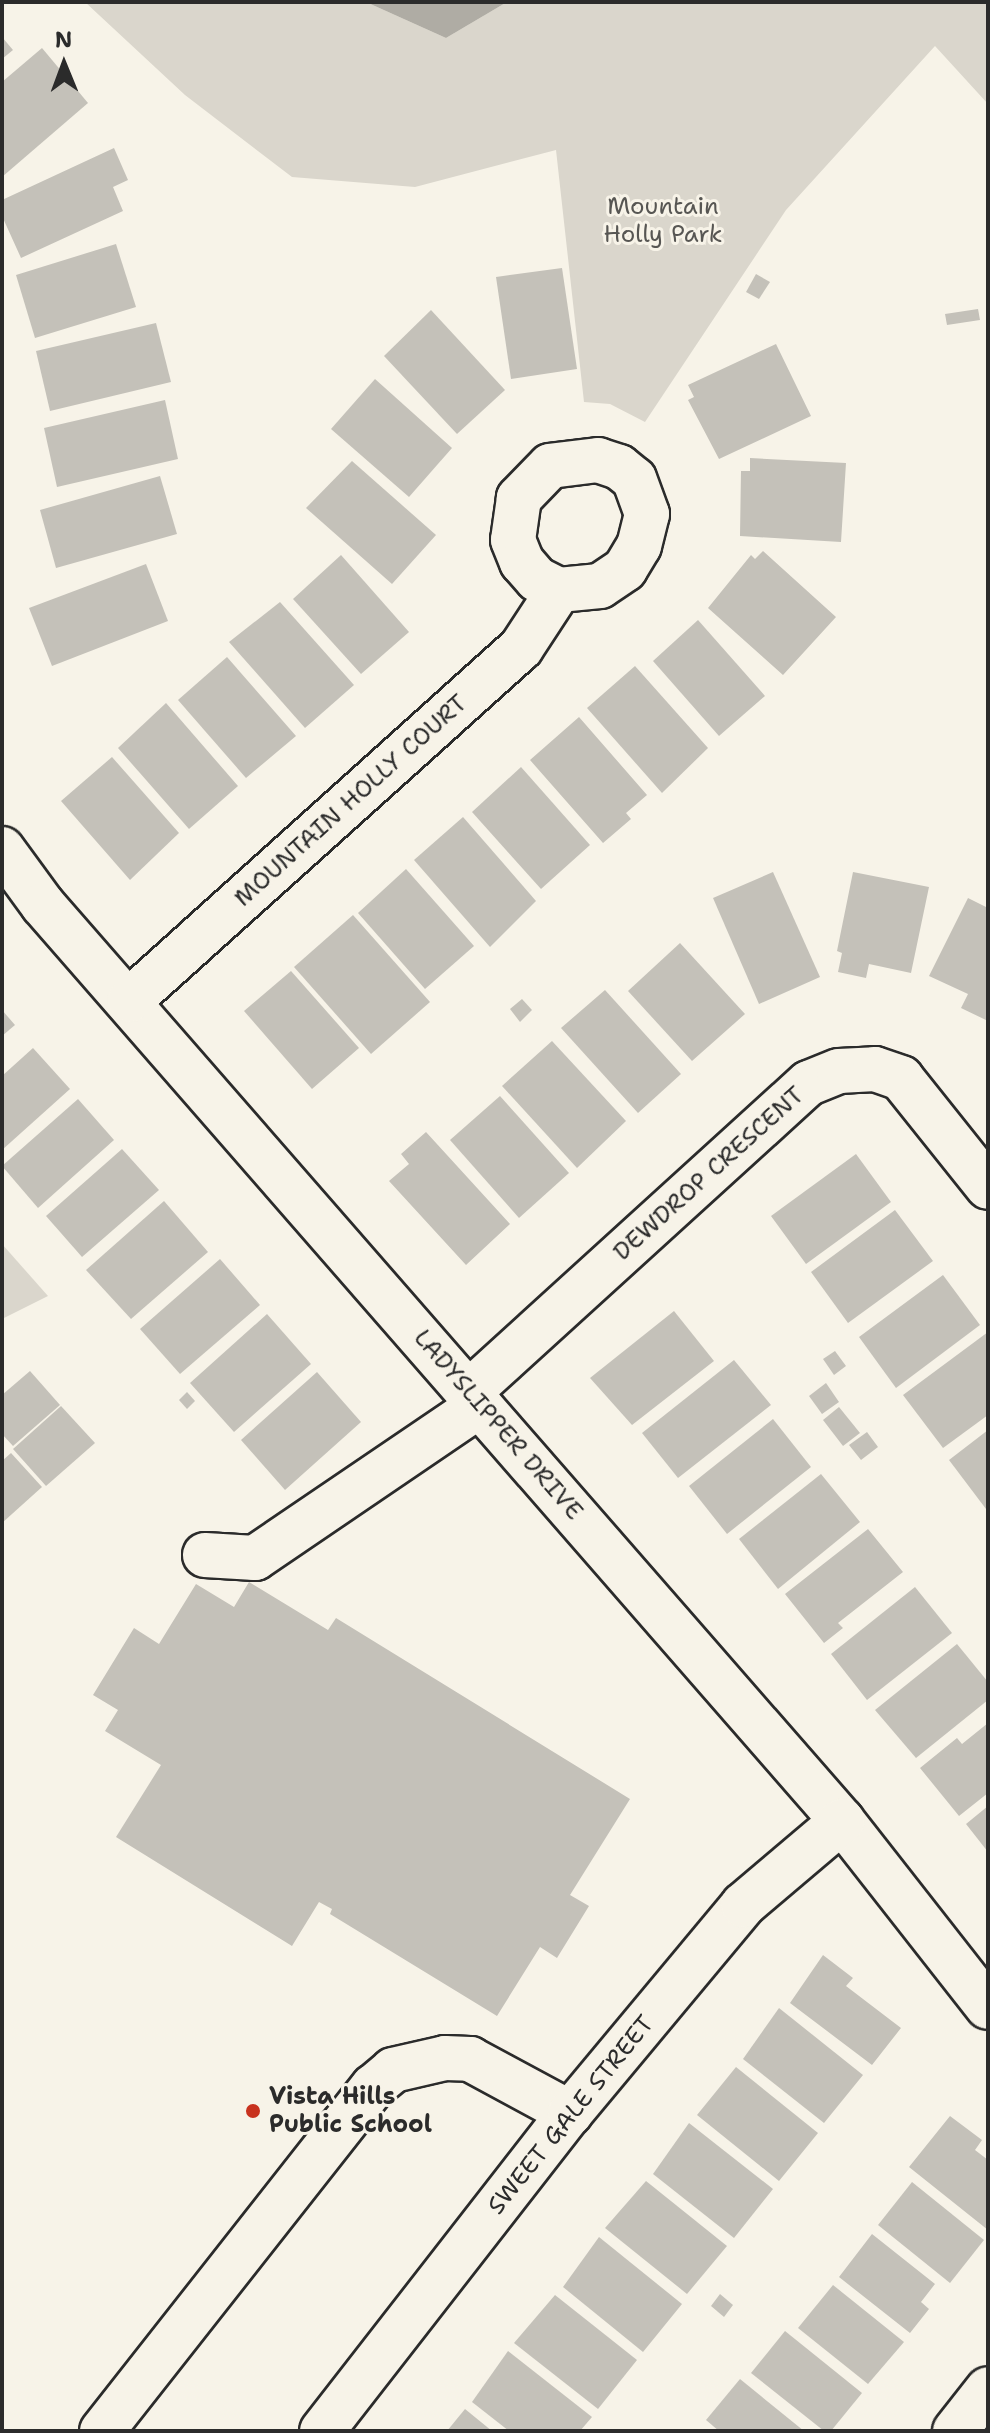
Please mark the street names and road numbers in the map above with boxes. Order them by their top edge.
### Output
street label: MOUNTAIN HOLLY COURT [229,689,473,913]
street label: DEWDROP CRESCENT [608,1081,810,1267]
street label: LADYSLIPPER DRIVE [407,1324,589,1526]
street label: SWEET GALE STREET [482,2010,660,2220]

